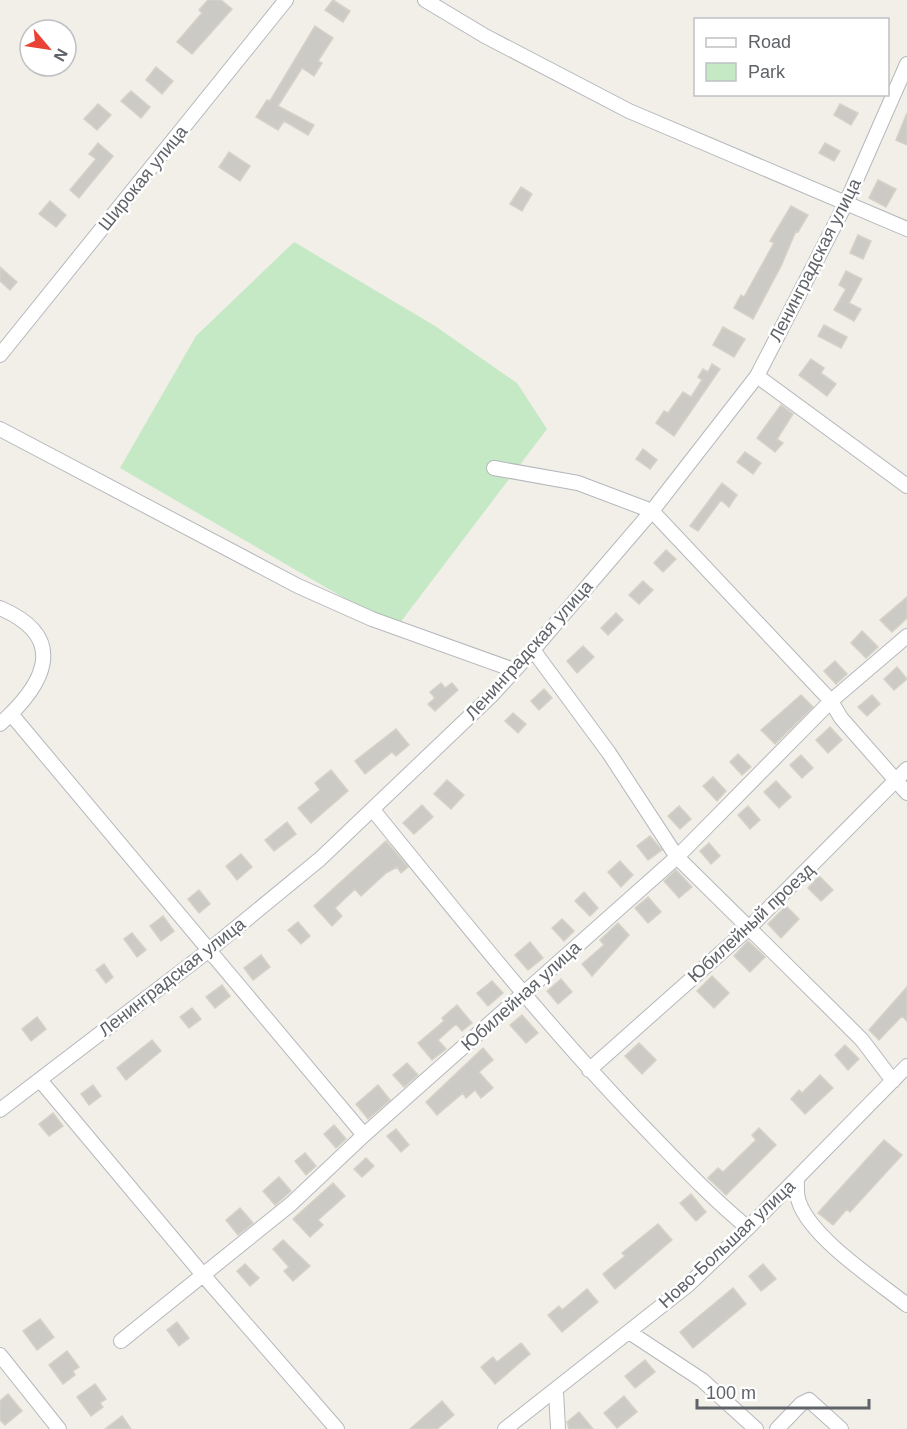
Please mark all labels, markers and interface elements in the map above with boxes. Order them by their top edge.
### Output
north arrow [18,18,78,78]
legend [694,18,889,96]
text: Road [748,32,791,52]
text: N [50,46,71,64]
text: Park [748,62,786,82]
street label: Широкая улица [95,121,192,234]
street label: Ленинградская улица [765,174,865,345]
street label: Ленинградская улица [461,576,597,724]
street label: Юбилейный проезд [684,859,818,987]
street label: Ленинградская улица [95,913,250,1040]
street label: Юбилейная улица [457,937,585,1055]
street label: Ново-Большая улица [655,1175,800,1312]
scale bar [697,1372,870,1410]
text: 100 m [706,1383,756,1403]

